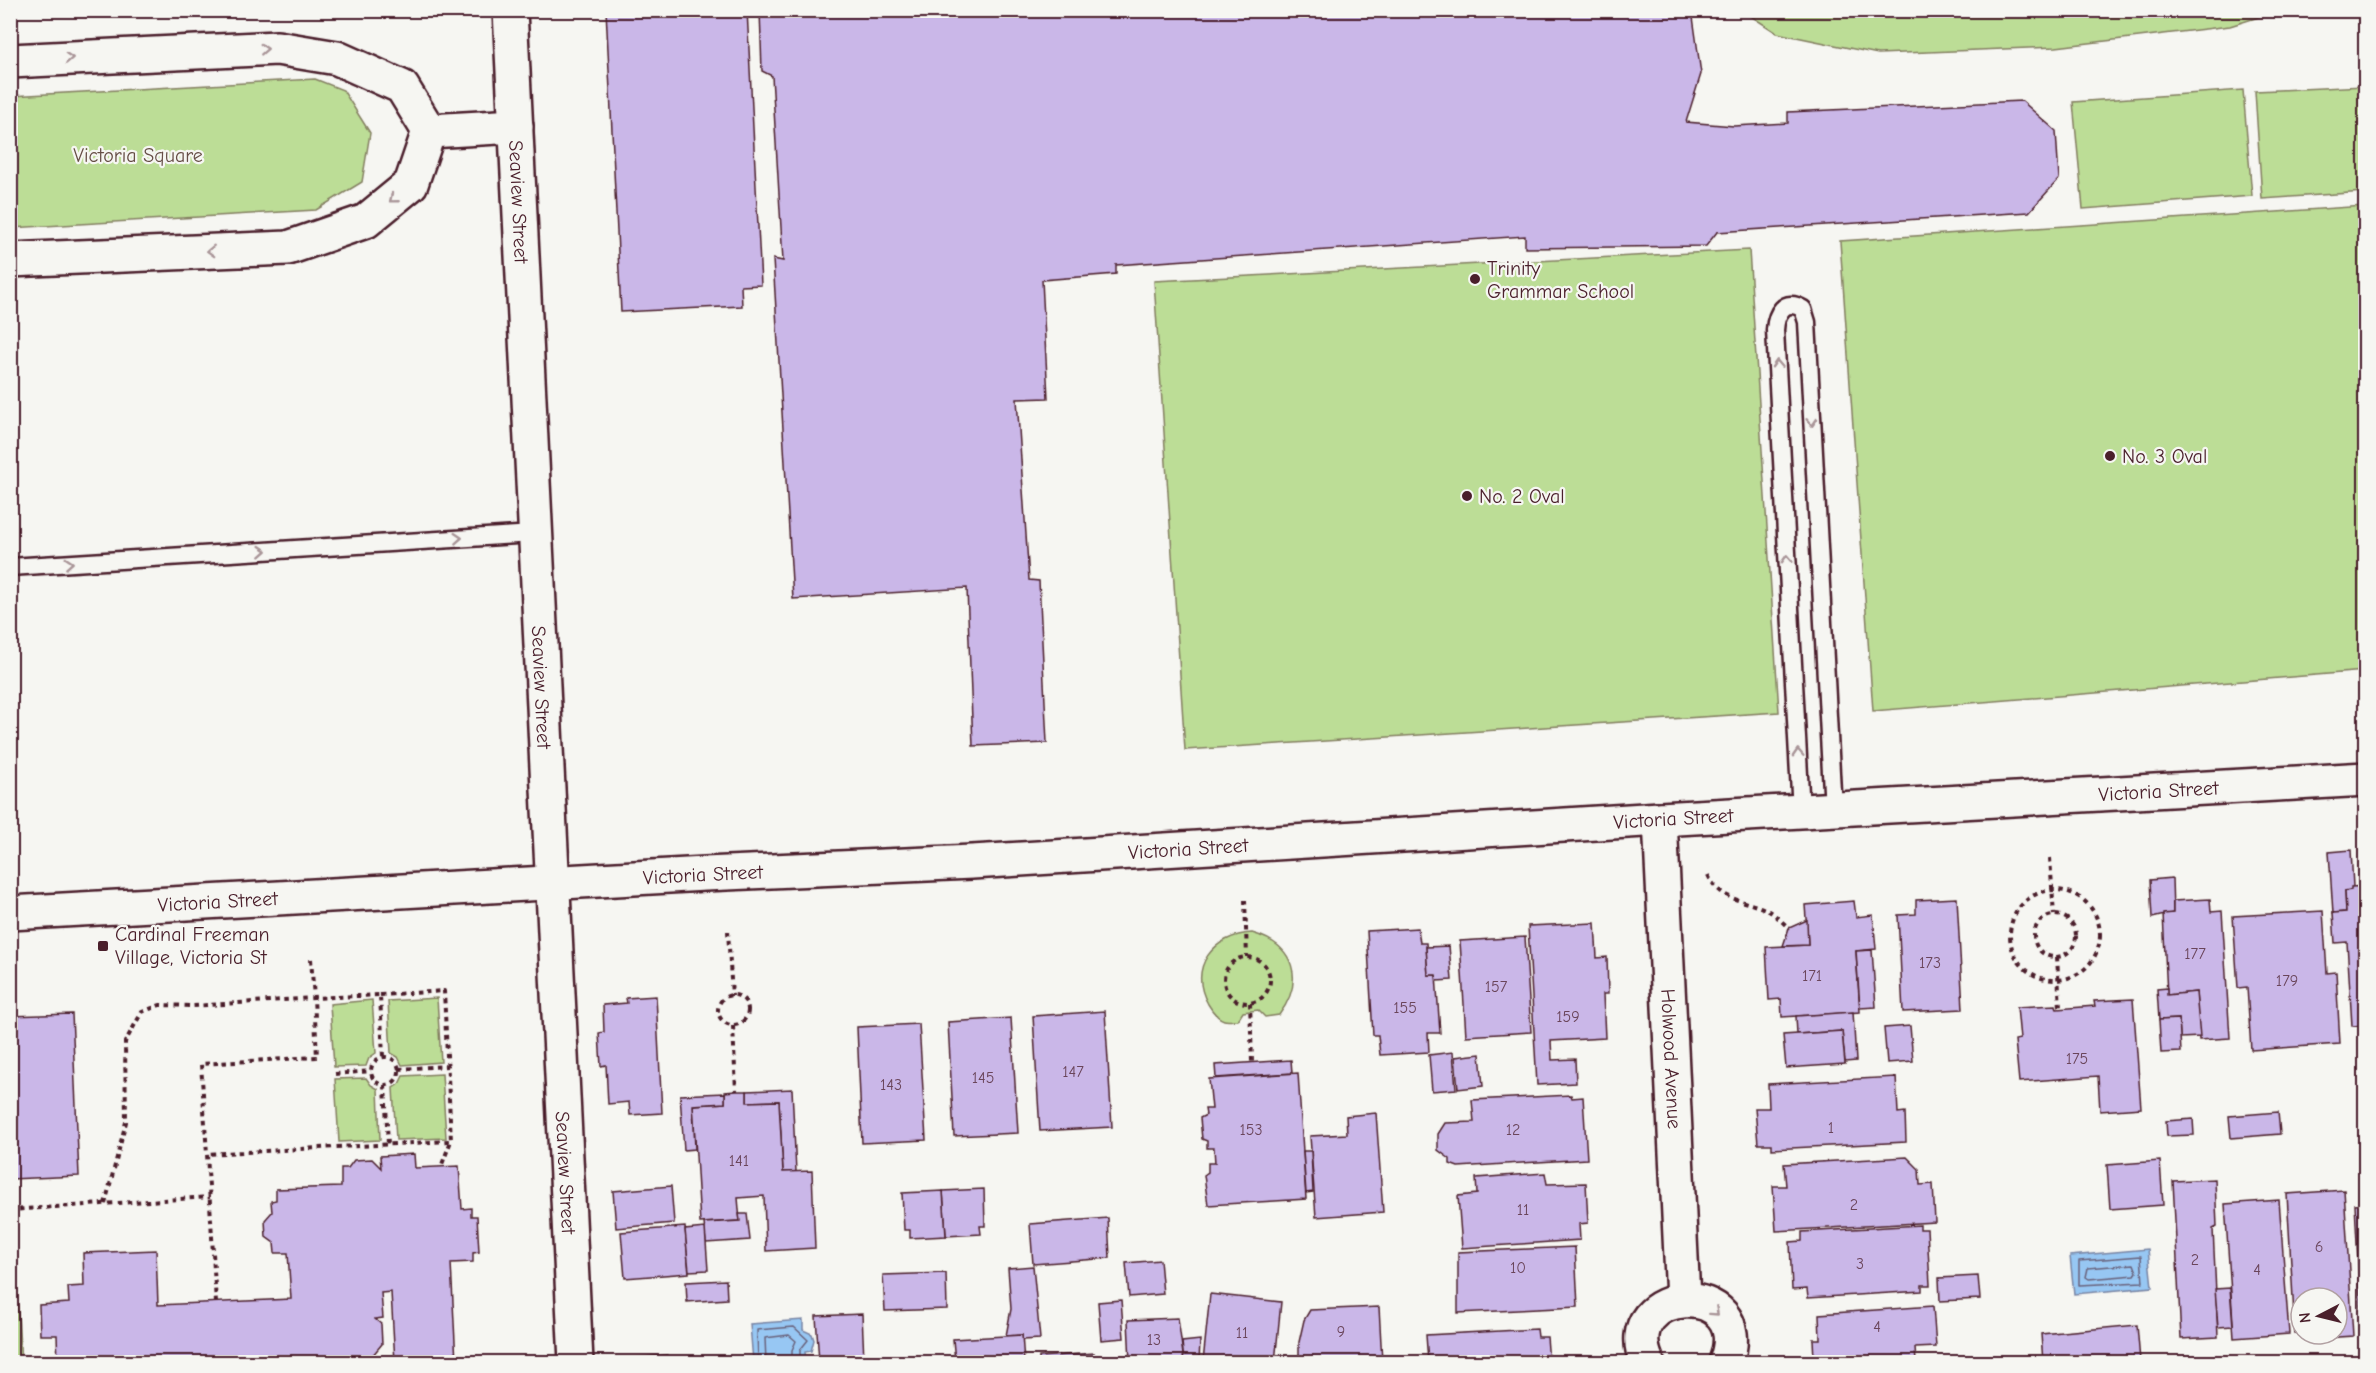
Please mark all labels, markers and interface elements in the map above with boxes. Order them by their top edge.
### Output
one-way arrow [259,42,268,55]
one-way arrow [64,52,73,65]
street label: Seaview Street [504,140,533,265]
park label: Victoria Square [73,144,203,167]
one-way arrow [389,192,400,203]
one-way arrow [206,245,215,258]
place label: Trinity Grammar School [1487,257,1634,303]
marker: Trinity Grammar School [1468,272,1482,286]
one-way arrow [1771,359,1784,368]
one-way arrow [1806,418,1819,427]
place label: No. 3 Oval [2122,445,2207,468]
marker: No. 3 Oval [2103,449,2117,463]
place label: No. 2 Oval [1479,485,1565,508]
marker: No. 2 Oval [1460,489,1474,503]
one-way arrow [454,532,463,545]
one-way arrow [259,544,268,557]
one-way arrow [1781,554,1794,563]
one-way arrow [64,557,73,570]
street label: Seaview Street [527,625,556,751]
one-way arrow [1791,749,1804,758]
street label: Victoria Street [2098,776,2220,806]
street label: Victoria Street [1613,804,1735,834]
street label: Victoria Street [1127,834,1250,864]
street label: Victoria Street [642,860,765,889]
street label: Victoria Street [157,887,280,917]
place label: Cardinal Freeman Village, Victoria St [115,923,270,969]
marker: Cardinal Freeman Village, Victoria St [96,939,110,953]
house number: 177 [2184,945,2206,963]
house number: 173 [1919,954,1941,972]
house number: 171 [1802,967,1822,985]
house number: 179 [2276,972,2298,990]
house number: 157 [1485,978,1508,996]
street label: Holwood Avenue [1656,988,1686,1129]
house number: 155 [1393,999,1417,1017]
house number: 159 [1556,1008,1580,1026]
house number: 175 [2066,1050,2088,1068]
house number: 147 [1062,1063,1084,1081]
house number: 145 [972,1069,994,1087]
house number: 143 [880,1076,902,1094]
street label: Seaview Street [551,1111,580,1236]
house number: 1 [1828,1119,1834,1137]
house number: 153 [1239,1121,1263,1139]
house number: 12 [1506,1121,1520,1139]
house number: 141 [729,1152,749,1170]
house number: 2 [1850,1196,1858,1214]
house number: 11 [1517,1201,1529,1219]
house number: 6 [2315,1238,2323,1256]
house number: 2 [2191,1251,2199,1269]
house number: 3 [1856,1255,1864,1273]
house number: 10 [1510,1259,1526,1277]
house number: 4 [2253,1261,2261,1279]
north arrow [2289,1286,2349,1346]
one-way arrow [1708,1305,1719,1316]
text: N [2296,1311,2315,1324]
house number: 4 [1873,1318,1881,1336]
house number: 9 [1337,1323,1345,1341]
house number: 11 [1236,1324,1248,1342]
house number: 13 [1147,1331,1161,1349]

